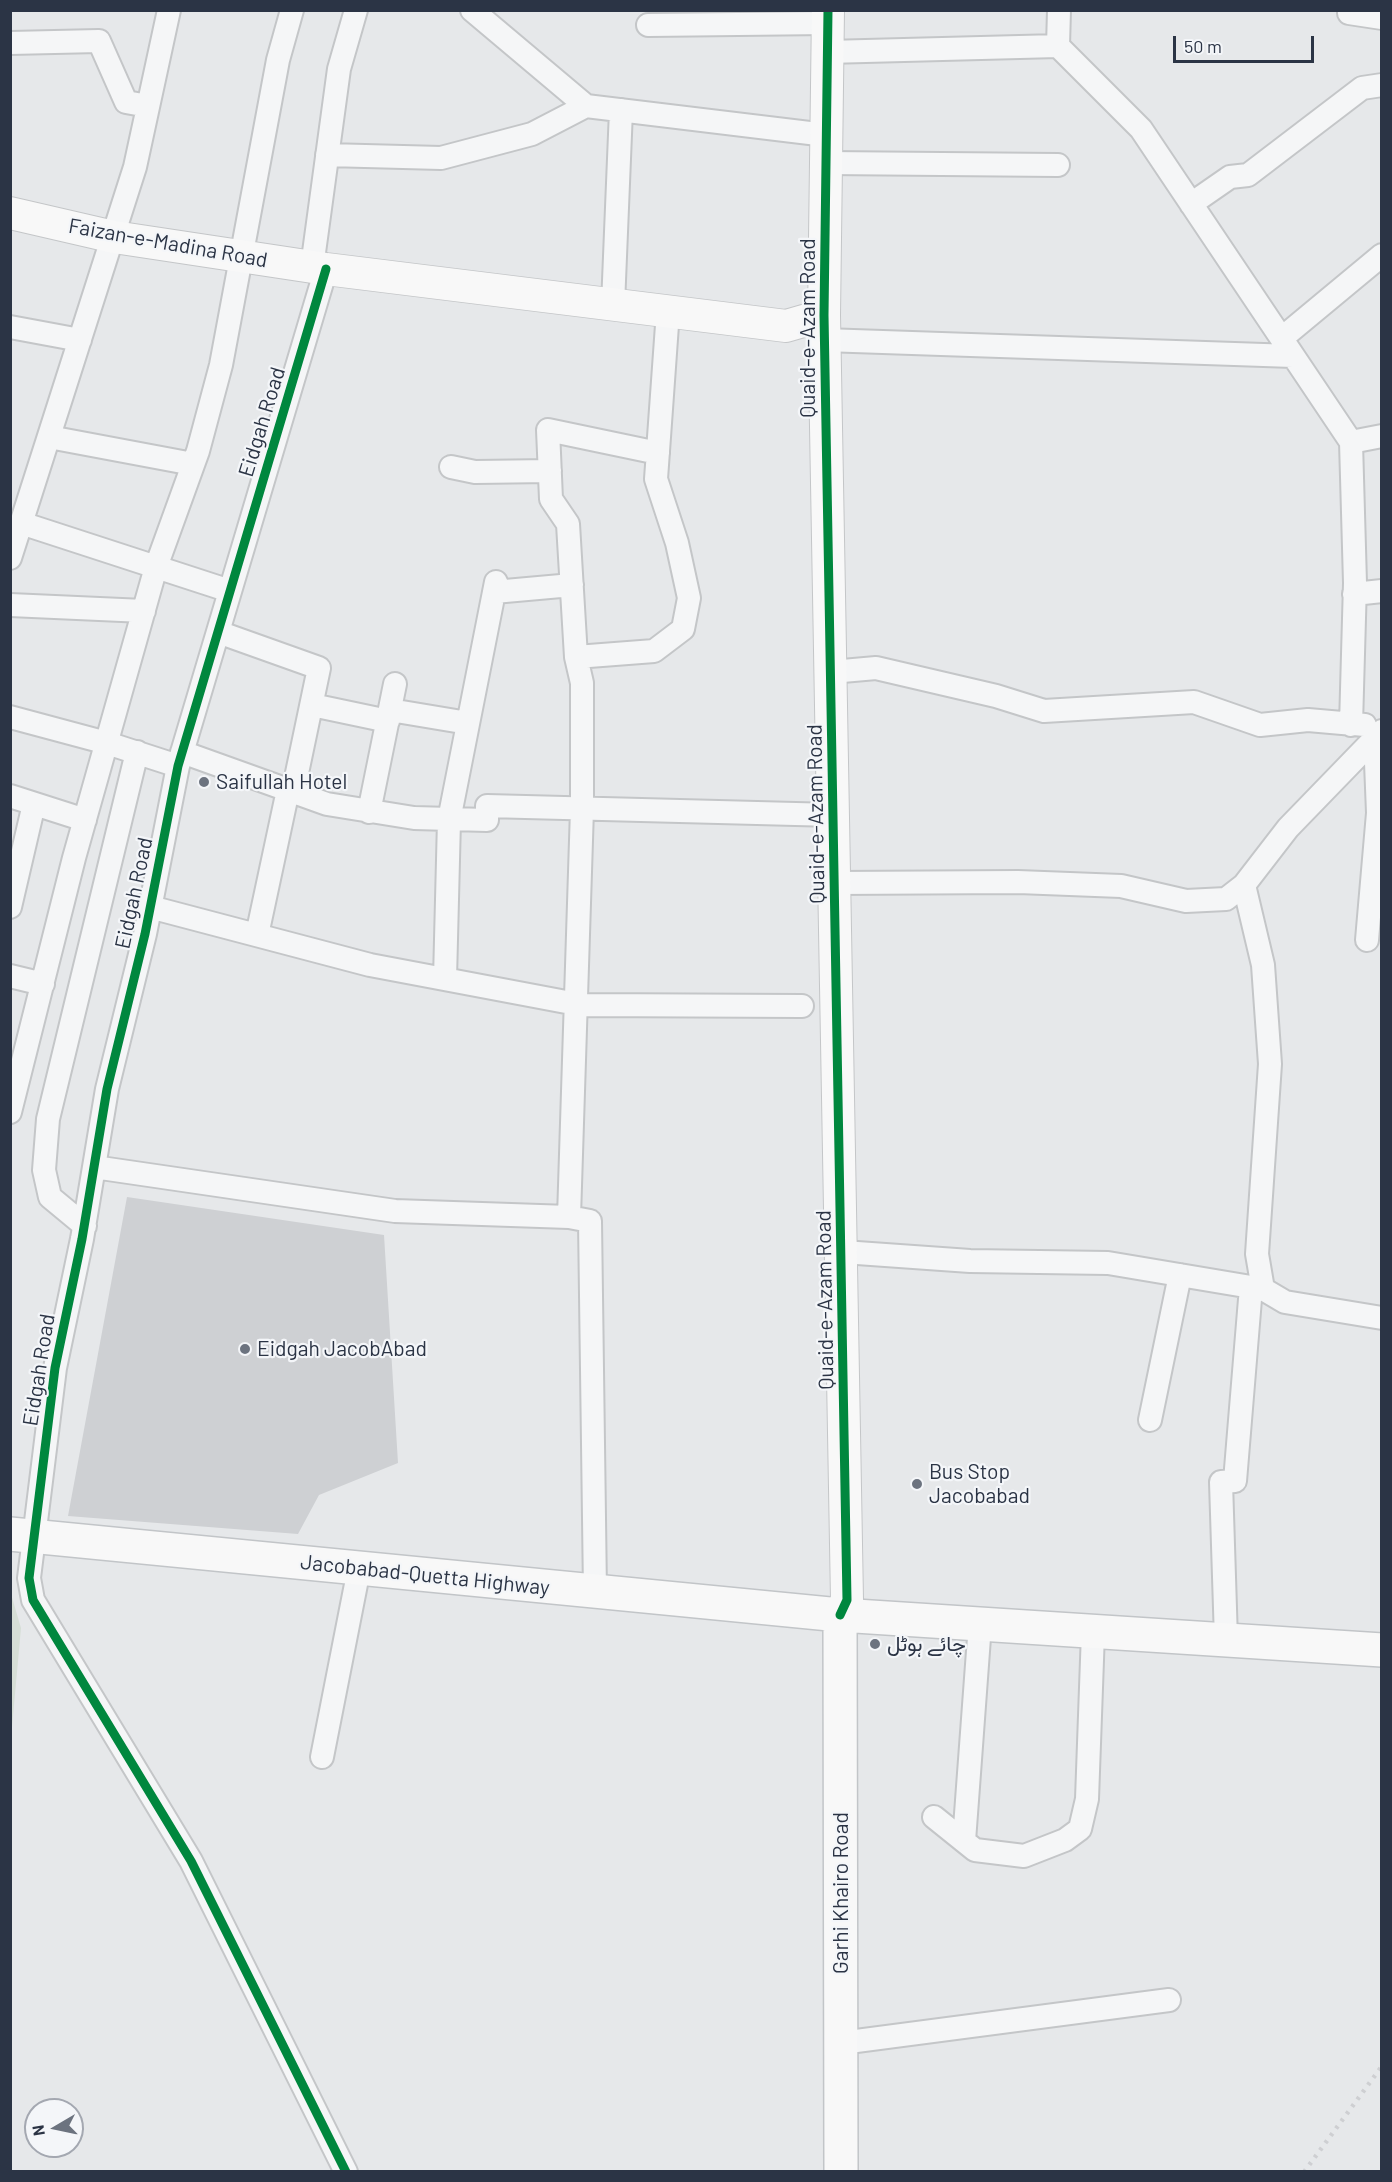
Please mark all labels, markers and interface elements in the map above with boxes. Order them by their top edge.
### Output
scale bar [1176,24,1317,62]
text: 50 m [1184,35,1222,57]
street label: Faizan-e-Madina Road [67,213,269,273]
street label: Quaid-e-Azam Road [795,238,821,418]
street label: Eidgah Road [233,364,291,480]
street label: Quaid-e-Azam Road [802,724,830,904]
place label: Saifullah Hotel [216,769,347,795]
marker: Saifullah Hotel [197,775,211,789]
street label: Eidgah Road [110,835,158,951]
street label: Quaid-e-Azam Road [811,1210,839,1390]
street label: Eidgah Road [18,1312,60,1428]
place label: Eidgah JacobAbad [257,1336,427,1362]
marker: Eidgah JacobAbad [238,1342,252,1356]
place label: Bus Stop Jacobabad [929,1459,1030,1509]
marker: Bus Stop Jacobabad [910,1477,924,1491]
street label: Jacobabad-Quetta Highway [299,1549,551,1601]
place label: چائے ہوٹل [887,1631,966,1657]
marker: چائے ہوٹل [868,1637,882,1651]
street label: Garhi Khairo Road [828,1812,854,1974]
north arrow [24,2098,84,2158]
text: N [27,2124,48,2137]

